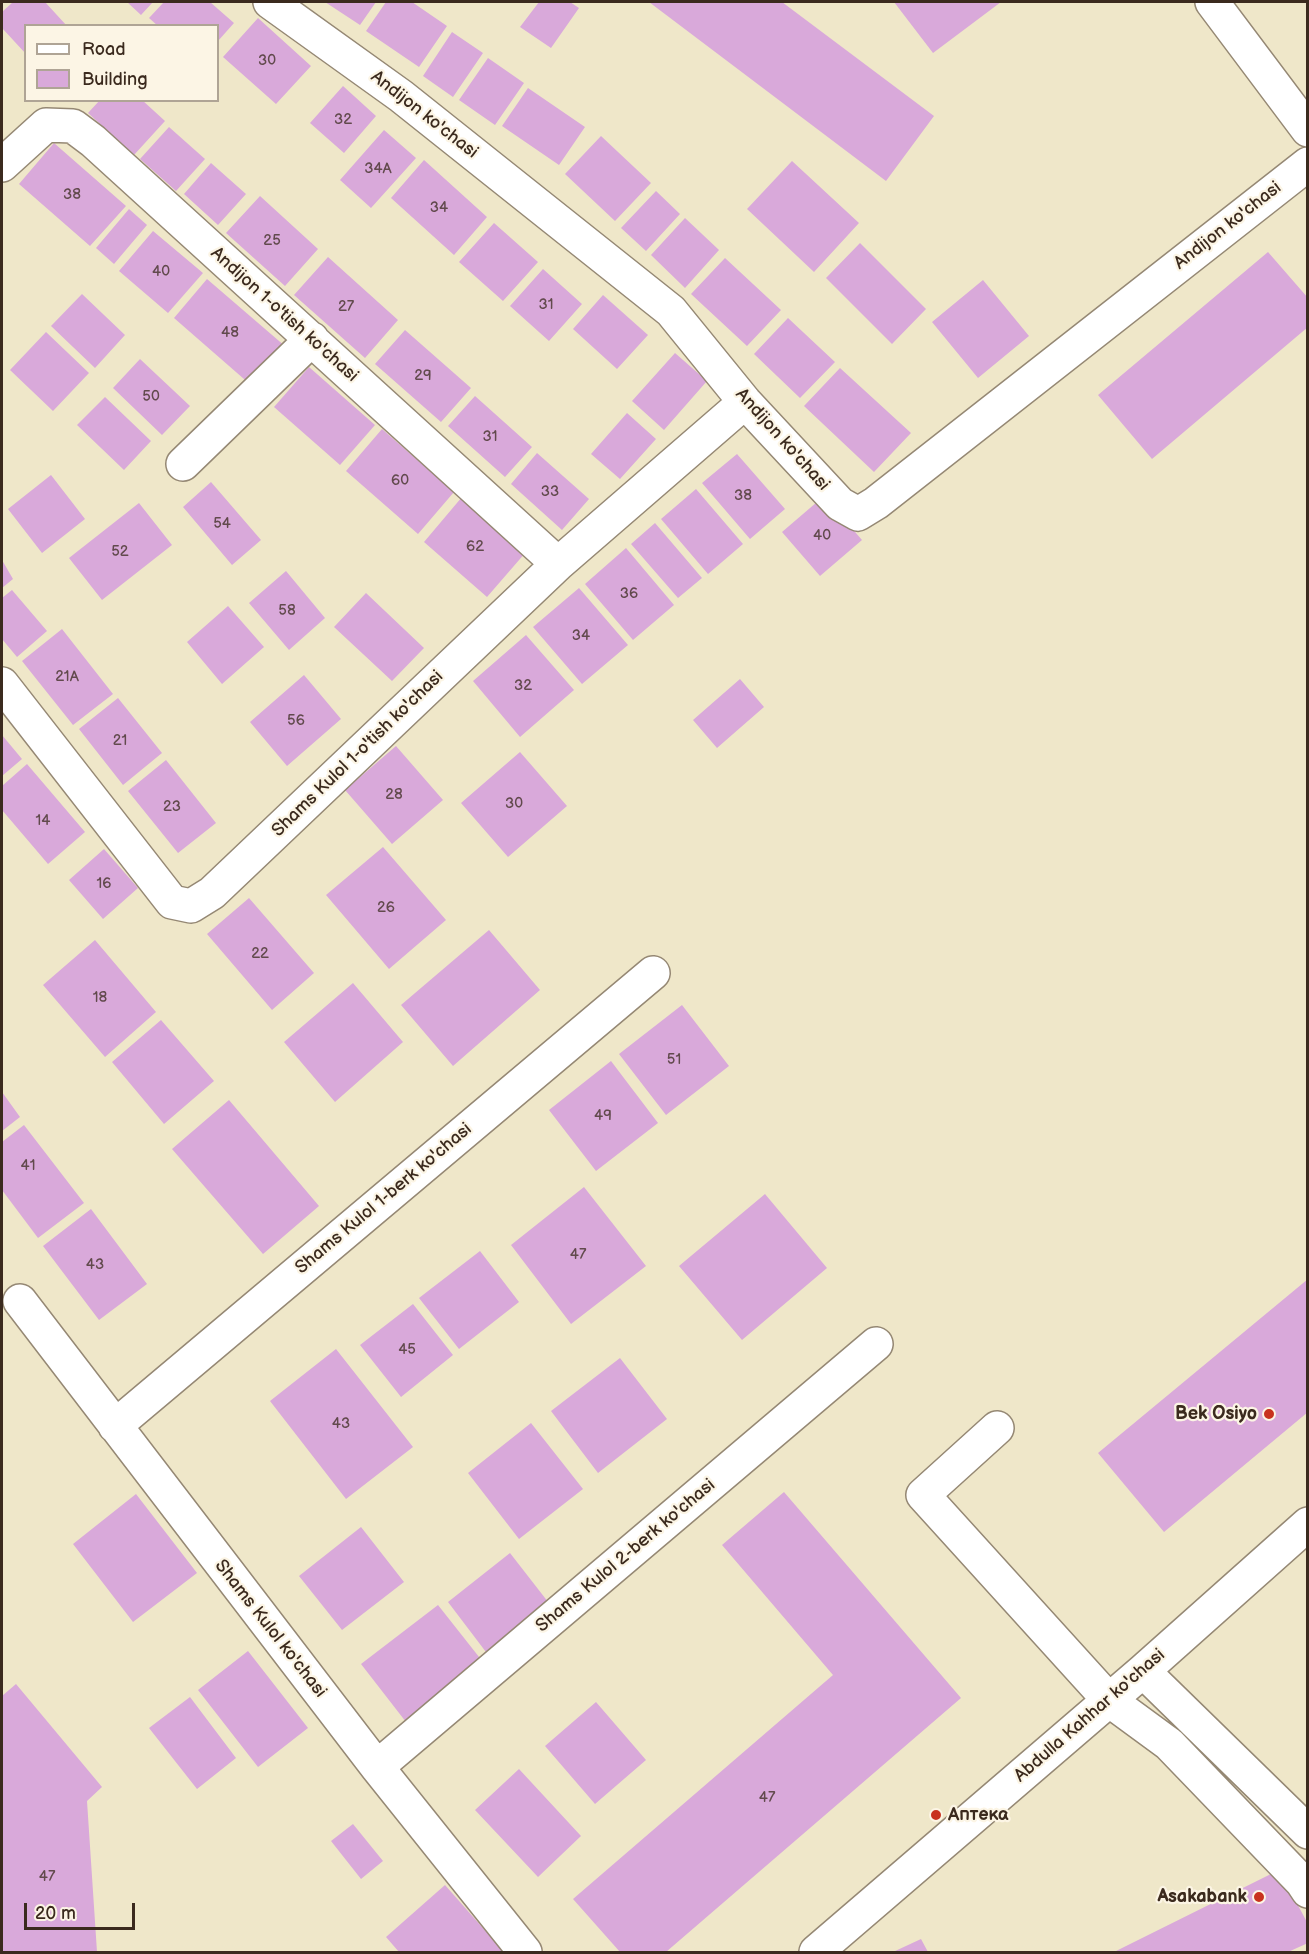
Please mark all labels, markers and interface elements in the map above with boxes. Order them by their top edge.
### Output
legend [24,24,219,102]
text: Road [82,39,126,60]
house number: 30 [258,52,276,70]
street label: Andijon ko'chasi [366,66,482,164]
text: Building [82,69,148,90]
house number: 32 [334,111,352,129]
house number: 34A [364,160,392,178]
street label: Andijon ko'chasi [1170,177,1286,275]
house number: 38 [63,186,81,204]
house number: 34 [430,199,448,217]
house number: 25 [263,232,281,250]
street label: Andijon 1-o'tish ko'chasi [206,243,362,387]
house number: 40 [152,263,170,281]
house number: 31 [538,296,554,314]
house number: 27 [338,298,354,316]
house number: 48 [221,324,239,342]
house number: 29 [414,367,432,385]
street label: Andijon ko'chasi [730,384,834,496]
house number: 50 [142,388,160,406]
house number: 31 [482,428,498,446]
house number: 60 [391,472,409,490]
house number: 33 [541,483,559,501]
house number: 38 [734,487,752,505]
house number: 54 [213,515,231,533]
house number: 40 [813,527,831,545]
house number: 62 [466,538,484,556]
house number: 52 [111,543,129,561]
house number: 36 [620,585,638,603]
house number: 58 [278,602,296,620]
house number: 34 [572,627,590,645]
street label: Shams Kulol 1-o'tish ko'chasi [268,666,448,842]
house number: 21A [55,668,79,686]
house number: 32 [514,677,532,695]
house number: 56 [287,712,305,730]
house number: 21 [113,732,127,750]
house number: 28 [385,786,403,804]
house number: 30 [505,795,523,813]
house number: 23 [163,798,181,816]
house number: 14 [36,812,50,830]
house number: 16 [97,875,111,893]
house number: 26 [377,899,395,917]
house number: 22 [251,945,269,963]
house number: 18 [93,989,107,1007]
house number: 51 [667,1051,681,1069]
house number: 49 [594,1107,612,1125]
street label: Shams Kulol 1-berk ko'chasi [291,1119,477,1279]
house number: 41 [21,1157,35,1175]
house number: 47 [570,1246,586,1264]
house number: 43 [86,1256,104,1274]
house number: 45 [398,1341,416,1359]
place label: Bek Osiyo [1175,1403,1257,1425]
marker: Bek Osiyo [1262,1407,1276,1421]
house number: 43 [332,1415,350,1433]
street label: Shams Kulol 2-berk ko'chasi [532,1475,720,1637]
street label: Shams Kulol ko'chasi [209,1556,331,1702]
street label: Abdulla Kahhar ko'chasi [1010,1645,1170,1787]
house number: 47 [759,1789,775,1807]
place label: Аптека [948,1804,1008,1826]
marker: Аптека [929,1808,943,1822]
house number: 47 [39,1868,55,1886]
place label: Asakabank [1158,1886,1247,1908]
marker: Asakabank [1252,1890,1266,1904]
scale bar [27,1891,138,1929]
text: 20 m [35,1903,76,1924]

